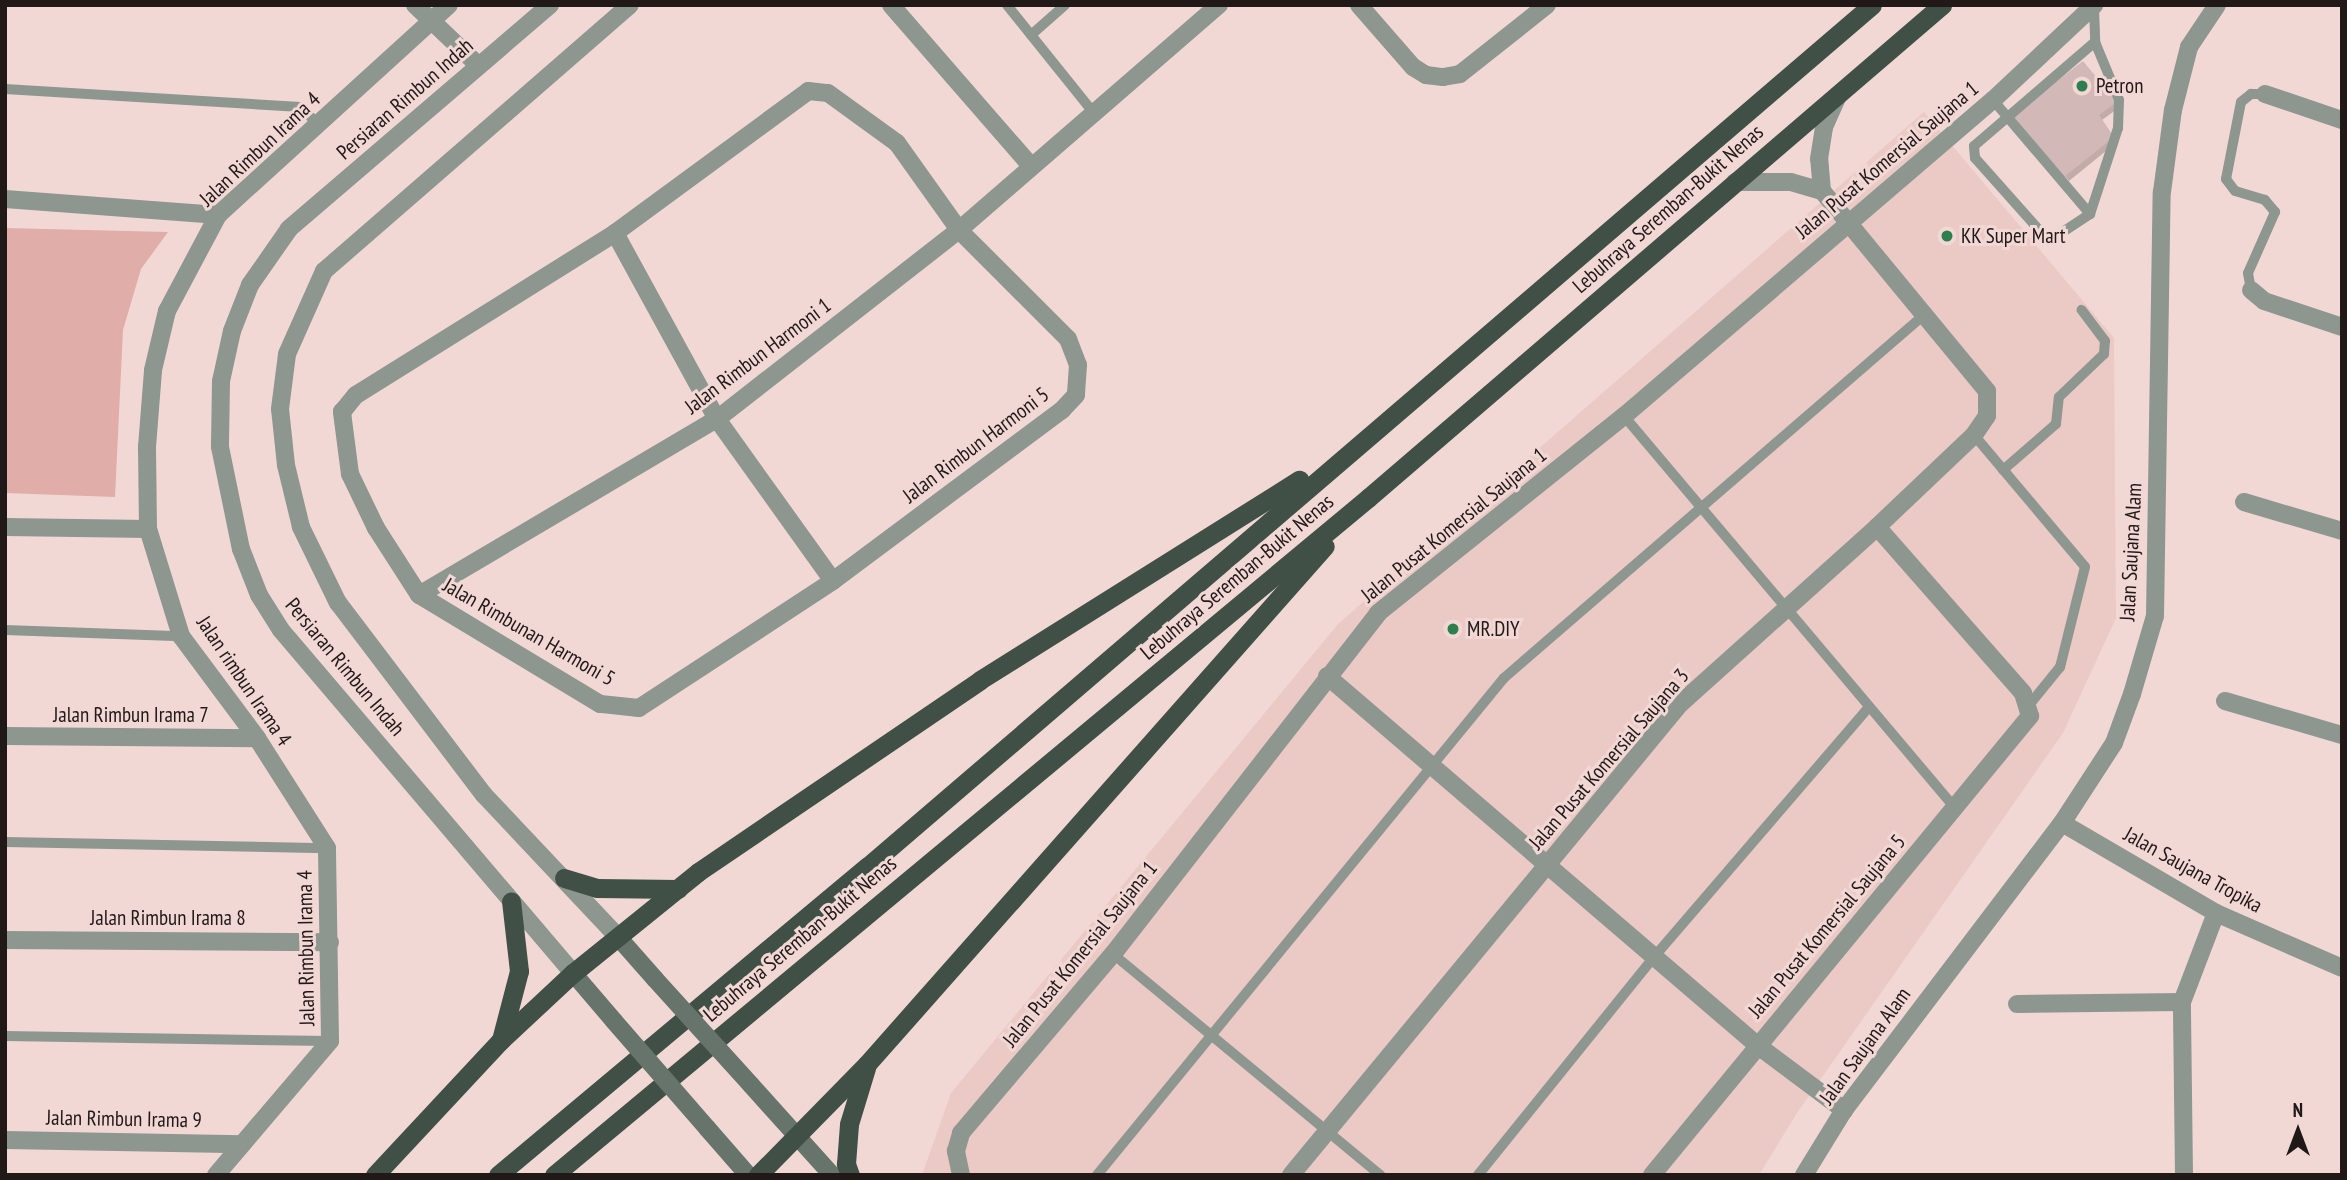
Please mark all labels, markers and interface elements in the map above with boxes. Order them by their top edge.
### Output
street label: Persiaran Rimbun Indah [332,33,478,165]
place label: Petron [2096,73,2143,99]
street label: Jalan Pusat Komersial Saujana 1 [1790,76,1984,244]
marker: Petron [2074,78,2090,94]
street label: Jalan Rimbun Irama 4 [194,87,326,211]
street label: Lebuhraya Seremban-Bukit Nenas [1568,119,1768,299]
place label: KK Super Mart [1961,223,2066,249]
marker: KK Super Mart [1939,228,1955,244]
street label: Jalan Rimbun Harmoni 1 [680,293,836,419]
street label: Jalan Rimbun Harmoni 5 [898,382,1054,508]
street label: Jalan Pusat Komersial Saujana 1 [1356,442,1552,608]
street label: Jalan Saujana Alam [2115,482,2147,622]
street label: Lebuhraya Seremban-Bukit Nenas [1135,489,1339,665]
street label: Jalan Rimbunan Harmoni 5 [439,573,619,691]
street label: Persiaran Rimbun Indah [280,593,410,741]
street label: Jalan rimbun Irama 4 [191,611,297,751]
place label: MR.DIY [1467,616,1520,642]
marker: MR.DIY [1445,621,1461,637]
street label: Jalan Pusat Komersial Saujana 3 [1524,663,1694,855]
street label: Jalan Rimbun Irama 7 [53,702,209,728]
street label: Jalan Saujana Tropika [2119,822,2267,918]
street label: Jalan Pusat Komersial Saujana 5 [1743,829,1911,1023]
street label: Lebuhraya Seremban-Bukit Nenas [698,851,902,1027]
street label: Jalan Pusat Komersial Saujana 1 [997,856,1163,1052]
street label: Jalan Rimbun Irama 4 [292,870,320,1026]
street label: Jalan Rimbun Irama 8 [90,905,246,931]
street label: Jalan Saujana Alam [1814,982,1916,1110]
north arrow [2263,1096,2333,1166]
text: N [2293,1098,2303,1122]
street label: Jalan Rimbun Irama 9 [46,1105,202,1133]

